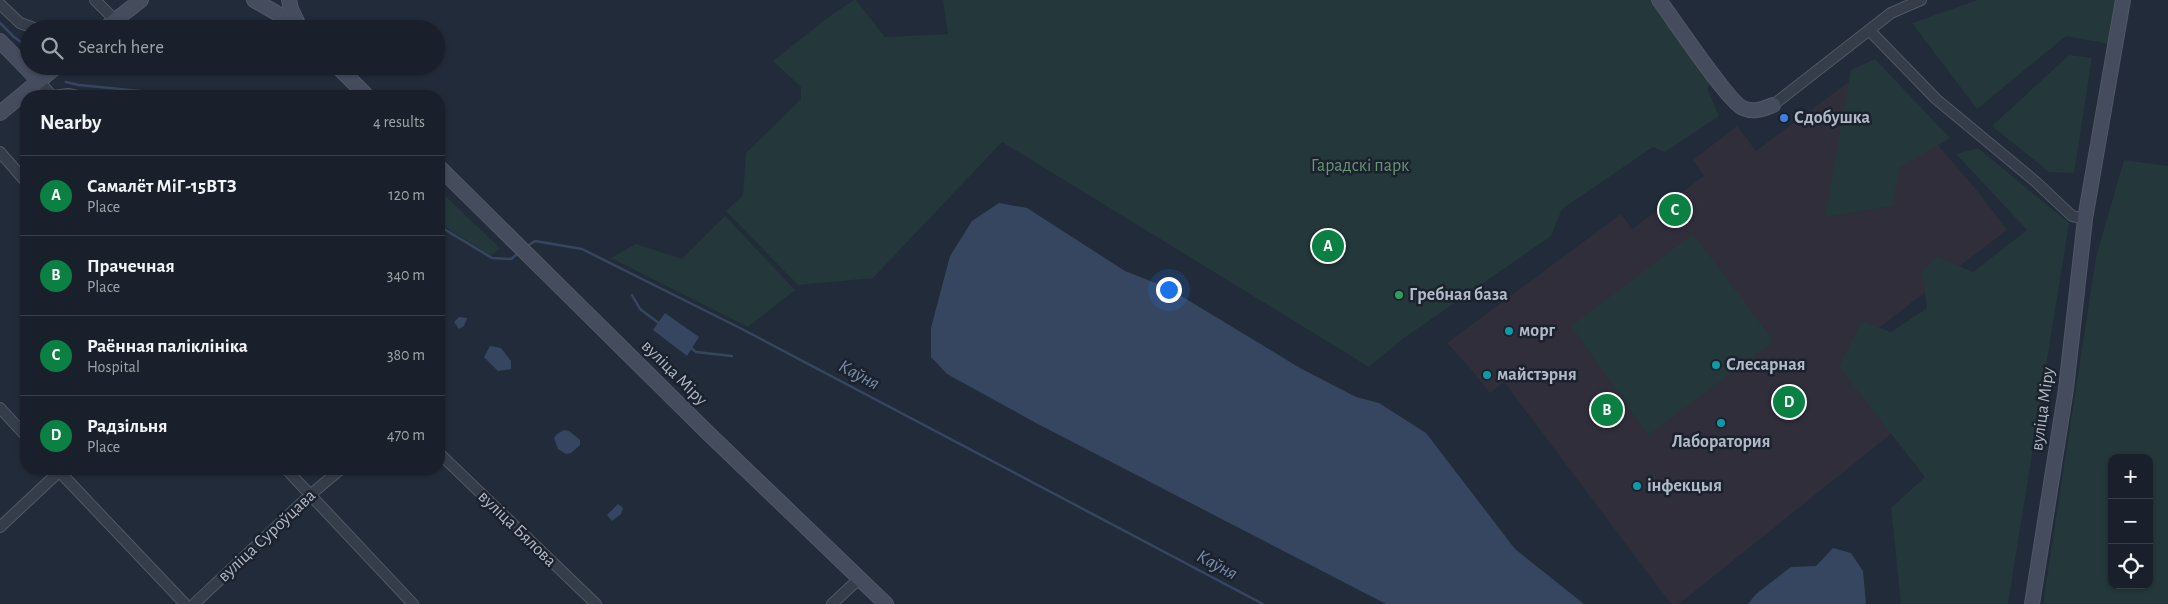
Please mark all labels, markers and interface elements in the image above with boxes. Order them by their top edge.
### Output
search box [20,20,445,75]
icon: search [38,34,66,62]
text: Search here [78,38,164,57]
place label: Сдобушка [1794,109,1870,127]
text: Nearby [40,112,101,133]
marker: Сдобушка [1778,112,1790,124]
text: 4 results [373,114,425,130]
park label: Гарадскі парк [1311,157,1410,175]
text: Самалёт МіГ-15ВТЗ [87,177,237,196]
text: A [51,187,61,203]
text: 120 m [388,187,425,203]
pin: C [1659,191,1691,229]
text: Place [87,199,120,215]
pin: A [1312,227,1344,265]
text: Прачечная [87,257,175,276]
text: B [51,267,61,283]
text: 340 m [387,267,425,283]
your location [1156,277,1182,303]
text: Place [87,279,120,295]
place label: Гребная база [1409,286,1508,304]
marker: Гребная база [1393,289,1405,301]
place label: морг [1519,322,1555,340]
marker: морг [1503,325,1515,337]
text: Раённая паліклініка [87,337,248,356]
street label: вуліца Міру [638,337,710,409]
text: C [52,347,60,363]
text: 380 m [387,347,425,363]
place label: Слесарная [1726,356,1805,374]
water label: Каўня [836,357,882,393]
text: Hospital [87,359,140,375]
marker: Слесарная [1710,359,1722,371]
place label: майстэрня [1497,366,1577,384]
street label: вуліца Міру [2028,366,2058,452]
marker: майстэрня [1481,369,1493,381]
pin: D [1773,383,1805,421]
pin: B [1591,391,1623,429]
text: Радзільня [87,417,167,436]
marker: Лаборатория [1715,417,1727,429]
text: D [51,427,61,443]
text: 470 m [387,427,425,443]
place label: Лаборатория [1672,433,1770,451]
text: Place [87,439,120,455]
map controls [2108,454,2153,589]
button: + [2108,454,2153,499]
place label: інфекцыя [1647,477,1722,495]
marker: інфекцыя [1631,480,1643,492]
street label: вуліца Суроўцава [215,486,319,586]
street label: вуліца Бялова [474,488,560,570]
button: − [2108,499,2153,544]
button: locate [2108,544,2153,589]
water label: Каўня [1194,547,1240,583]

